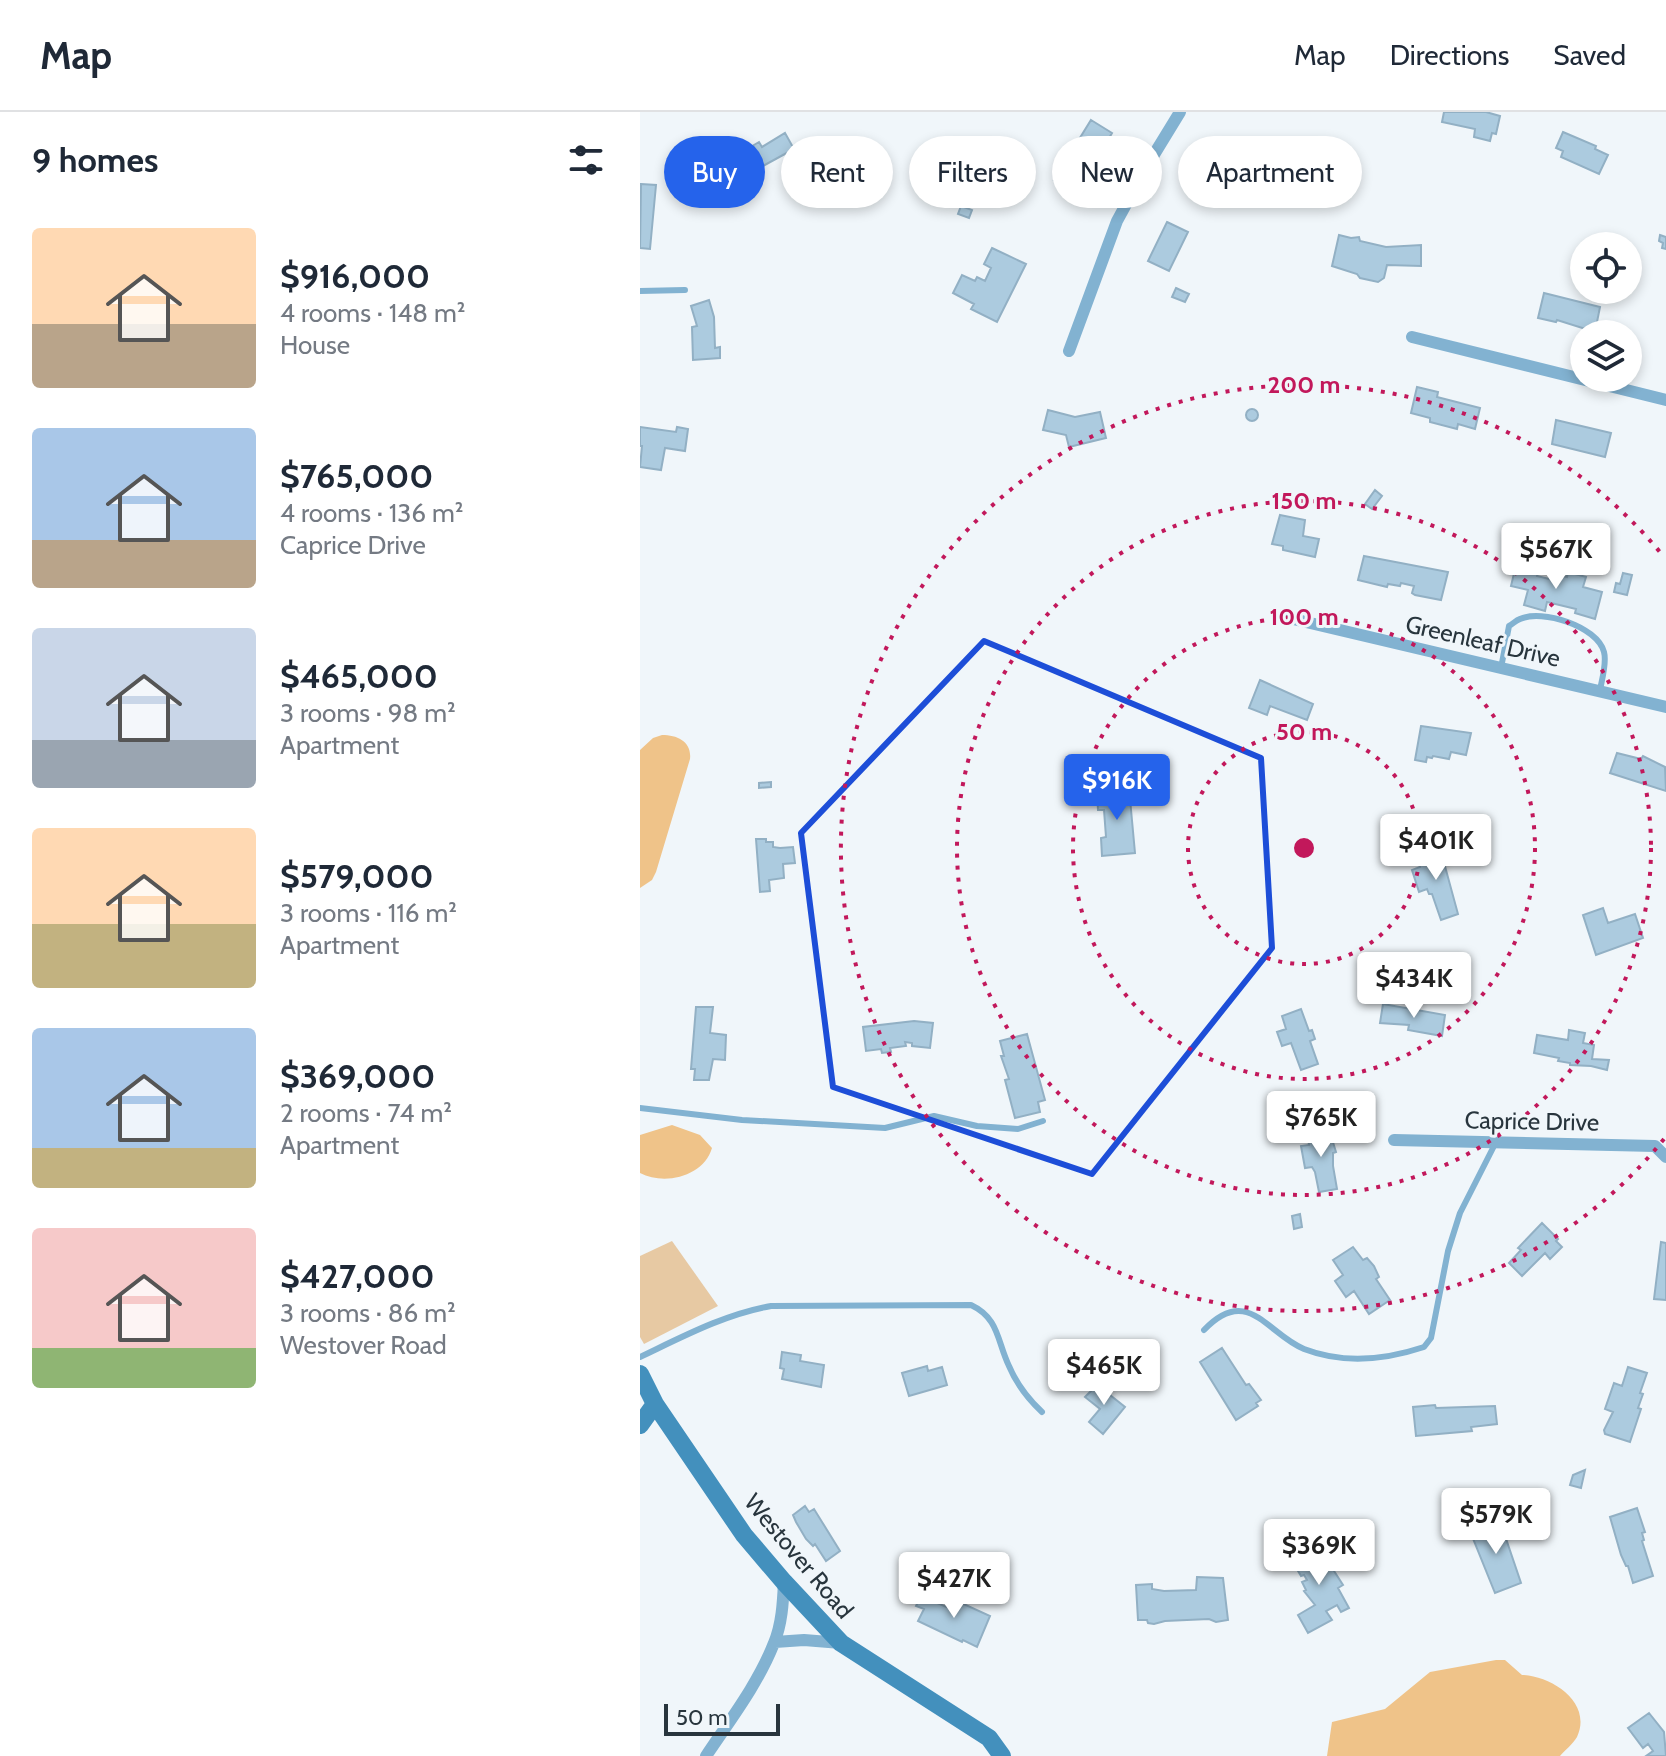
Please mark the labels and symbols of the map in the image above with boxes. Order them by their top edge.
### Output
text: 200 m [1268,370,1340,399]
text: 150 m [1272,486,1336,515]
pin: $567K [1500,523,1612,591]
text: 100 m [1269,602,1339,631]
street label: Greenleaf Drive [1403,609,1563,673]
text: 50 m [1276,717,1332,746]
pin: $916K [1061,754,1173,822]
pin: $401K [1380,814,1492,882]
centre of rings [1290,834,1318,862]
pin: $434K [1358,952,1470,1020]
pin: $765K [1265,1091,1377,1159]
street label: Caprice Drive [1464,1105,1600,1137]
pin: $465K [1048,1339,1160,1407]
street label: Westover Road [738,1488,860,1624]
pin: $579K [1440,1488,1552,1556]
pin: $369K [1263,1519,1375,1587]
pin: $427K [898,1552,1010,1620]
scale bar [664,1700,780,1736]

